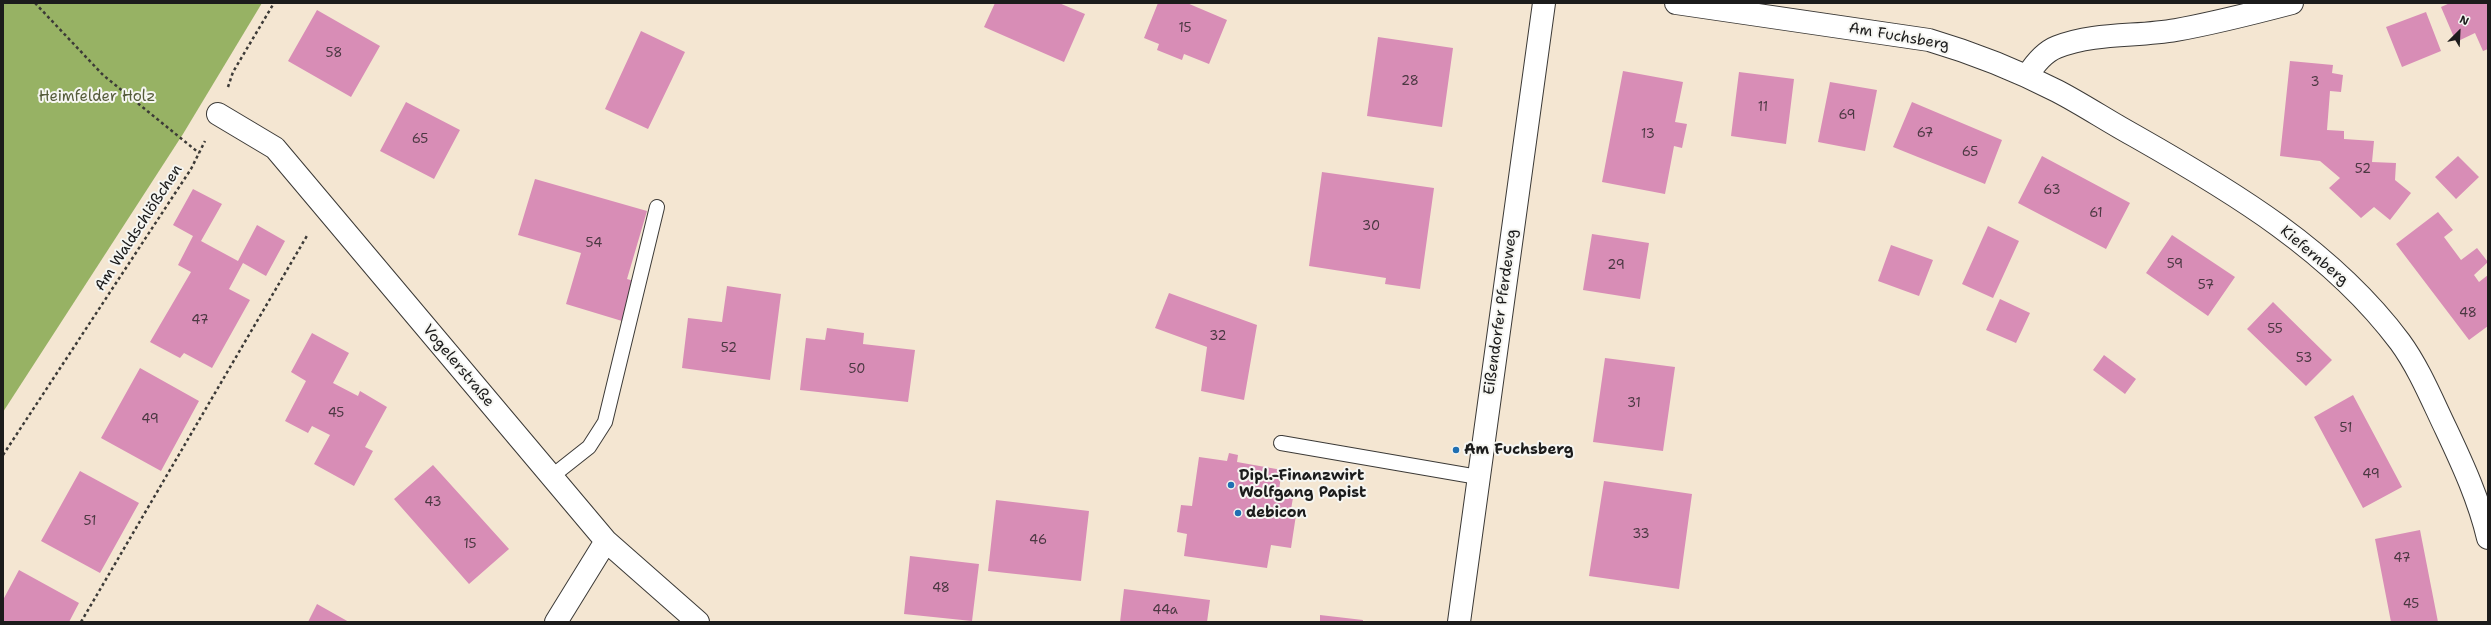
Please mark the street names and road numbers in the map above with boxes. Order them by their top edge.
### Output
street label: Am Fuchsberg [1847,19,1951,55]
street label: Am Waldschlößchen [91,162,187,294]
street label: Kiefernberg [2276,222,2352,290]
street label: Eißendorfer Pferdeweg [1480,228,1522,396]
street label: Vogelerstraße [418,321,498,411]

